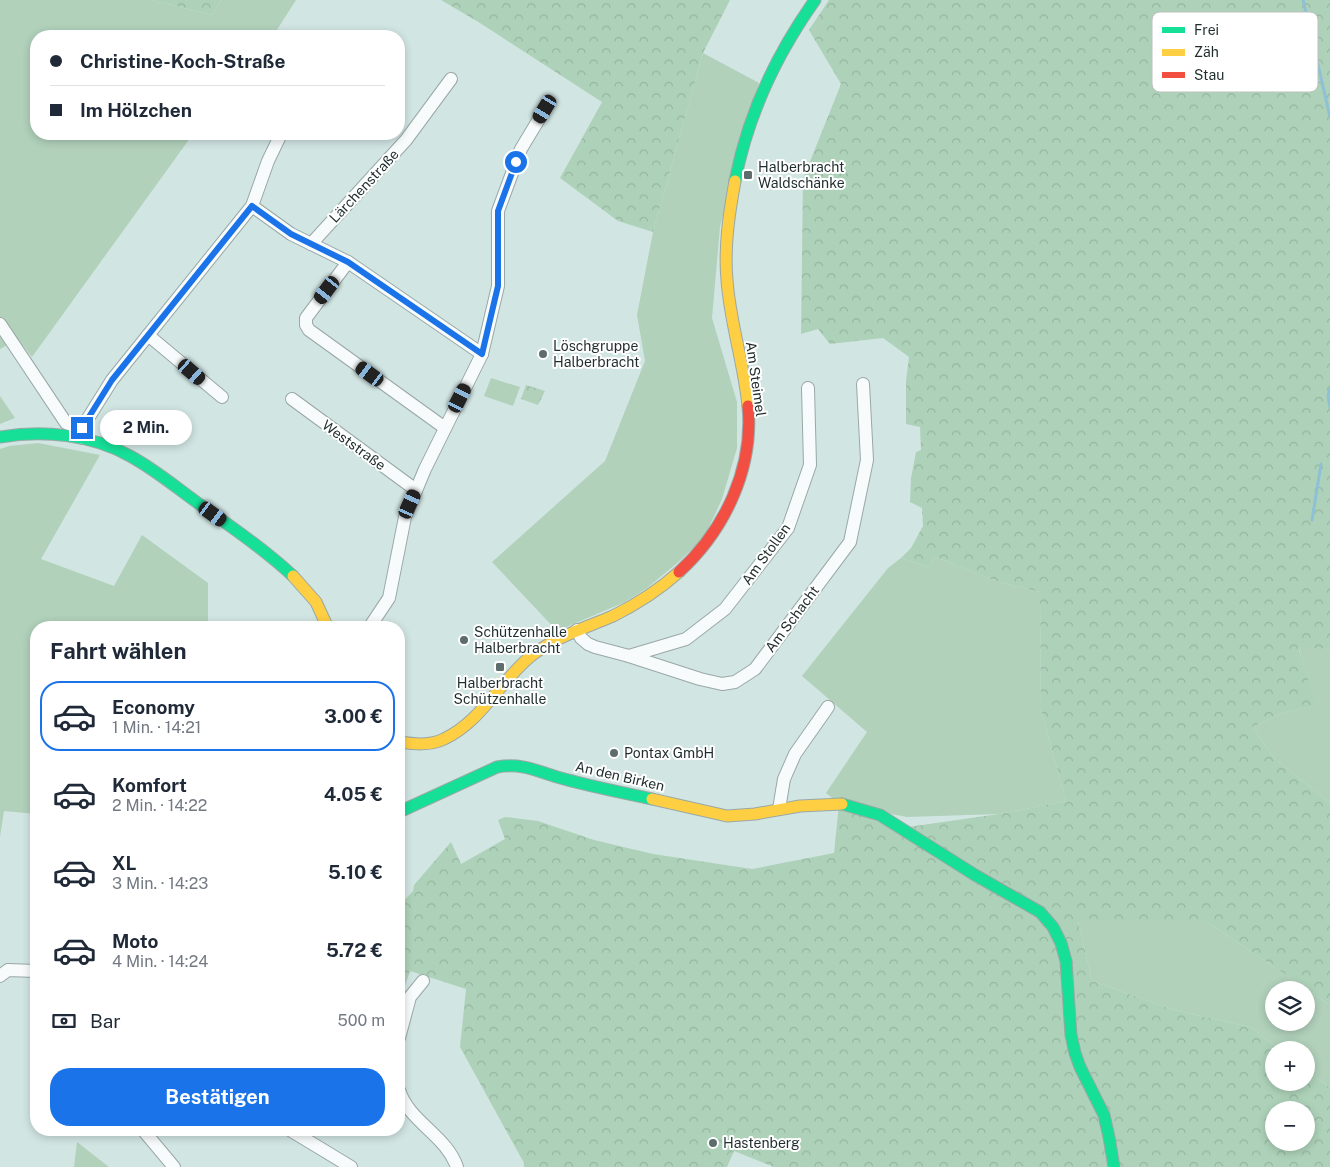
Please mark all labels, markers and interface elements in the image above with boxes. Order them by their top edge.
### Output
legend [1152,12,1318,92]
text: Frei [1194,22,1219,38]
text: Zäh [1194,44,1219,60]
text: Christine-Koch-Straße [80,50,285,72]
text: Stau [1194,67,1224,83]
car [530,92,559,126]
text: Im Hölzchen [80,99,192,121]
street label: Lärchenstraße [326,146,402,226]
route start [505,151,527,173]
place label: Halberbracht Waldschänke [758,159,845,191]
marker: Halberbracht Waldschänke [742,169,754,181]
car [311,274,342,306]
place label: Löschgruppe Halberbracht [553,338,639,370]
street label: Am Steimel [743,340,769,418]
marker: Löschgruppe Halberbracht [537,348,549,360]
car [175,356,208,388]
car [353,359,386,389]
car [446,381,473,415]
callout: 2 Min. [100,410,192,446]
route end [71,417,93,439]
street label: Weststraße [319,417,389,473]
text: 2 Min. [123,418,169,437]
car [397,487,422,521]
car [196,499,229,529]
street label: Am Stollen [738,520,794,588]
street label: Am Schacht [762,583,822,655]
place label: Schützenhalle Halberbracht [474,624,567,656]
marker: Schützenhalle Halberbracht [458,634,470,646]
text: Fahrt wählen [50,638,187,664]
marker: Halberbracht Schützenhalle [494,661,506,673]
place label: Halberbracht Schützenhalle [454,675,546,707]
icon: car [52,694,97,739]
text: Economy [112,696,195,718]
text: 3.00 € [324,705,383,727]
text: 1 Min. · 14:21 [112,718,201,737]
place label: Pontax GmbH [624,745,714,761]
marker: Pontax GmbH [608,747,620,759]
street label: An den Birken [574,758,666,794]
icon: car [52,772,97,817]
text: Komfort [112,774,187,796]
text: 4.05 € [324,783,383,805]
text: 2 Min. · 14:22 [112,796,207,815]
icon: car [52,850,97,895]
text: XL [112,852,137,874]
text: 5.10 € [328,861,383,883]
text: 3 Min. · 14:23 [112,874,208,893]
icon: car [52,928,97,973]
text: Moto [112,930,158,952]
text: 5.72 € [326,939,383,961]
text: 4 Min. · 14:24 [112,952,208,971]
map controls [1265,981,1315,1151]
button: layers [1265,981,1315,1031]
icon: cash [50,1007,78,1035]
text: Bar [90,1010,121,1032]
text: 500 m [338,1011,385,1030]
button: + [1265,1041,1315,1091]
button: Bestätigen [50,1068,385,1126]
button: − [1265,1101,1315,1151]
place label: Hastenberg [723,1135,800,1151]
marker: Hastenberg [707,1137,719,1149]

